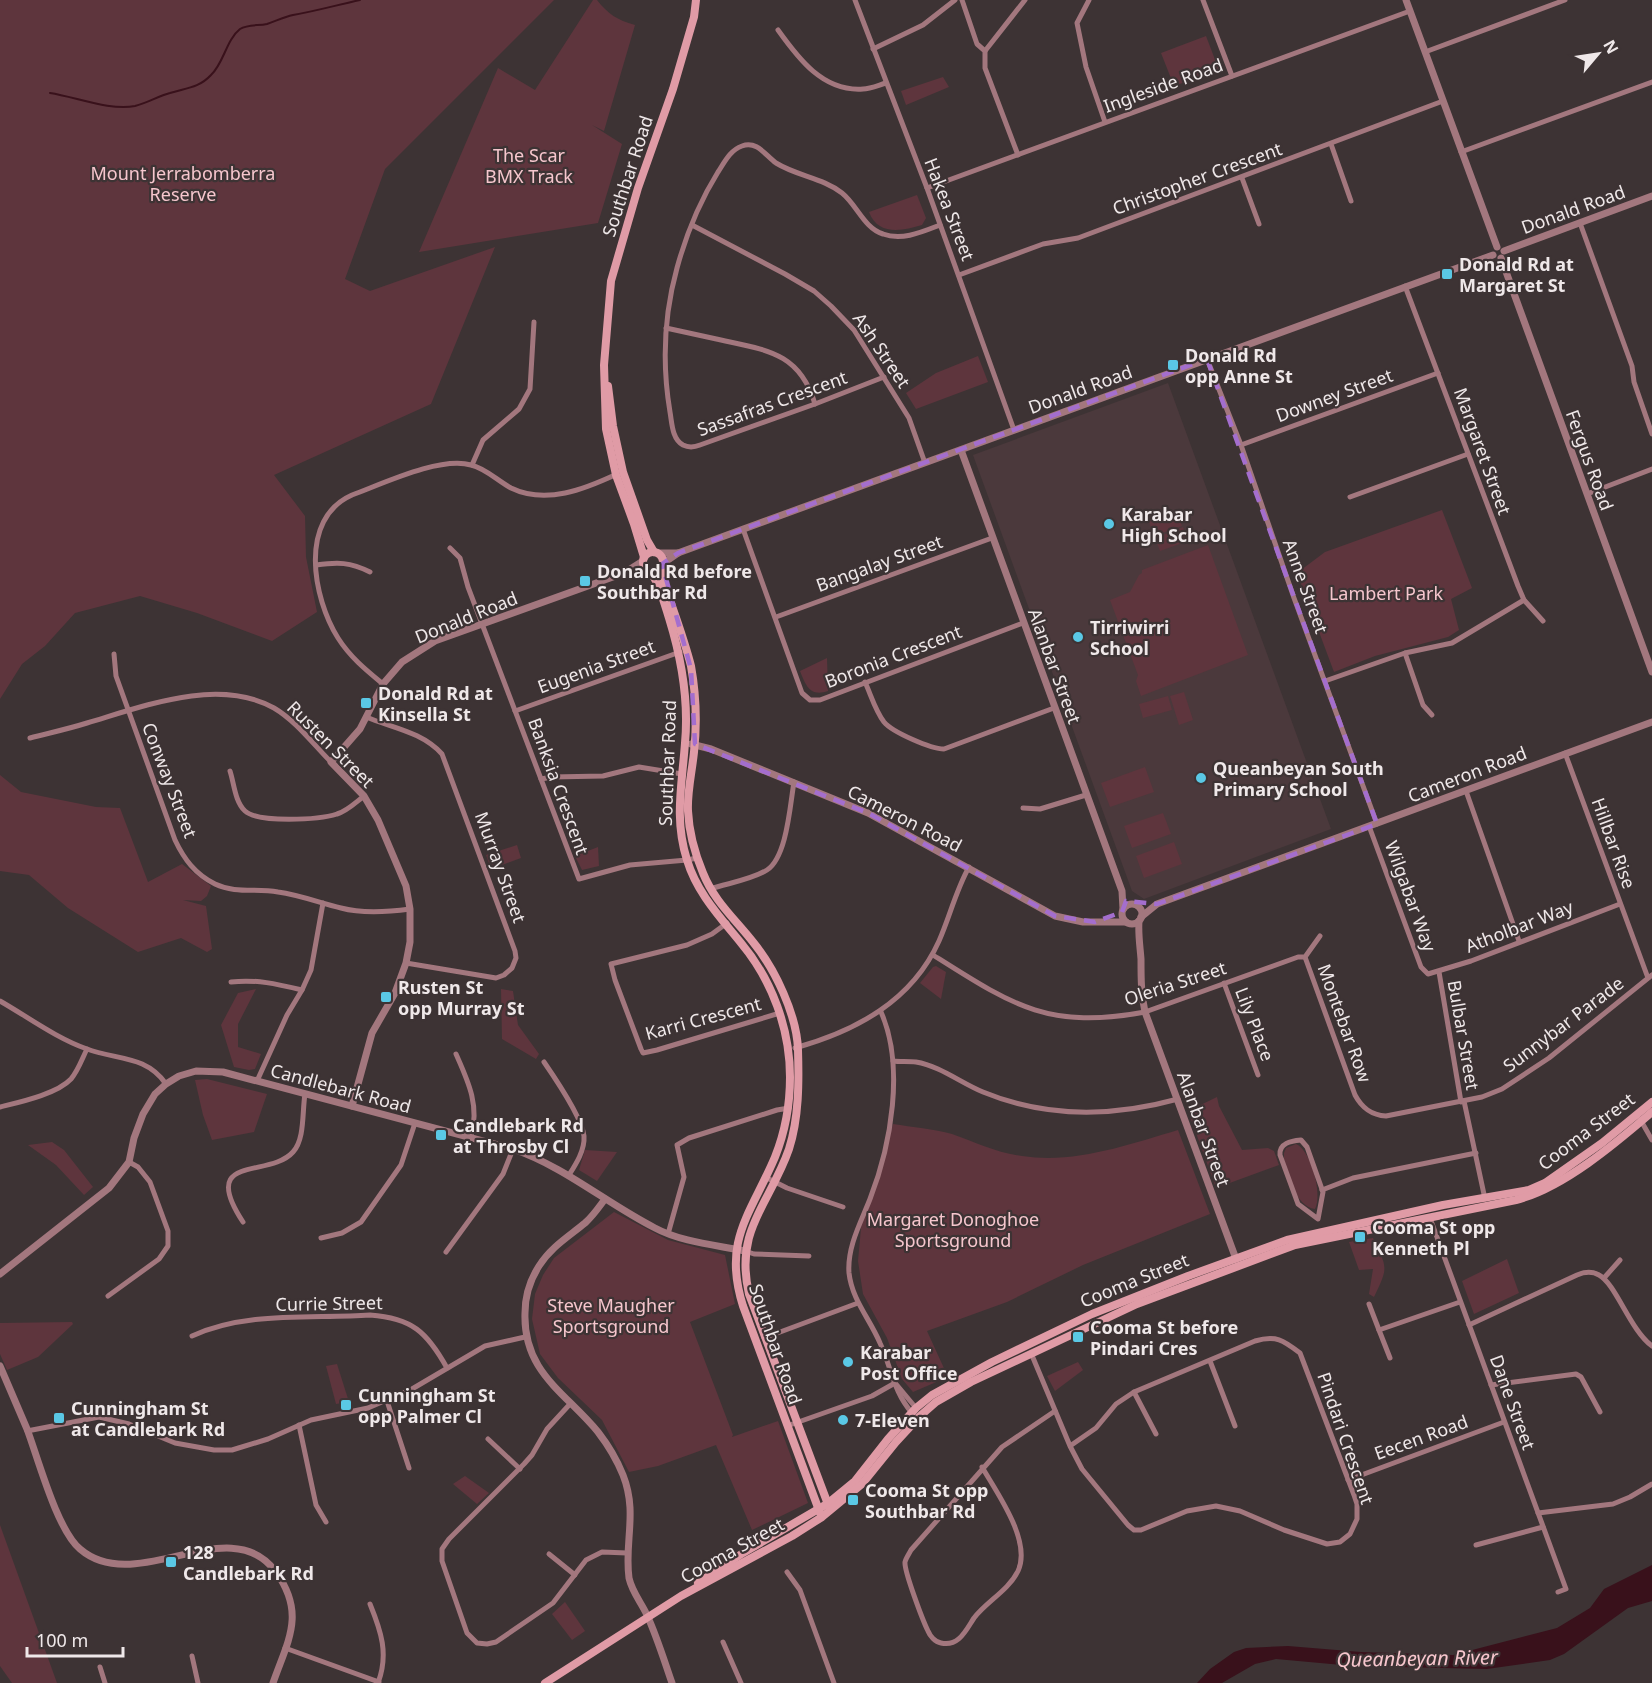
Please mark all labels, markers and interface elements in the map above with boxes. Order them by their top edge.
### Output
north arrow [1568,24,1628,84]
text: N [1598,36,1624,58]
street label: Ingleside Road [1100,52,1226,118]
street label: Southbar Road [596,112,658,240]
street label: Christopher Crescent [1109,136,1286,220]
park label: The Scar BMX Track [485,143,573,188]
street label: Hakea Street [919,154,981,264]
park label: Mount Jerrabomberra Reserve [91,161,275,206]
street label: Donald Road [1518,179,1628,239]
place label: Donald Rd at Margaret St [1459,252,1574,297]
marker: Donald Rd at Margaret St [1440,267,1454,281]
street label: Ash Street [848,308,916,393]
place label: Donald Rd opp Anne St [1185,343,1293,388]
marker: Donald Rd opp Anne St [1166,358,1180,372]
street label: Donald Road [1025,359,1135,419]
street label: Downey Street [1272,363,1396,427]
street label: Sassafras Crescent [694,365,851,441]
street label: Margaret Street [1449,384,1517,518]
street label: Fergus Road [1561,406,1619,514]
place label: Karabar High School [1121,502,1227,547]
marker: Karabar High School [1102,517,1116,531]
street label: Bangalay Street [812,529,946,597]
street label: Anne Street [1278,535,1334,637]
place label: Donald Rd before Southbar Rd [597,559,752,604]
marker: Donald Rd before Southbar Rd [578,574,592,588]
park label: Lambert Park [1329,581,1443,605]
street label: Donald Road [411,585,521,649]
street label: Alanbar Street [1023,605,1087,727]
place label: Tirriwirri School [1090,615,1170,660]
street label: Boronia Crescent [821,619,965,693]
marker: Tirriwirri School [1071,630,1085,644]
street label: Eugenia Street [534,633,658,698]
place label: Donald Rd at Kinsella St [378,681,493,726]
street label: Rusten Street [282,695,380,793]
marker: Donald Rd at Kinsella St [359,696,373,710]
street label: Southbar Road [653,700,681,826]
street label: Banksia Crescent [523,714,595,858]
street label: Conway Street [137,719,203,842]
street label: Cameron Road [1404,740,1530,808]
place label: Queanbeyan South Primary School [1213,756,1384,801]
marker: Queanbeyan South Primary School [1194,771,1208,785]
street label: Cameron Road [844,779,966,857]
street label: Hillbar Rise [1586,794,1642,892]
street label: Murray Street [470,808,532,926]
street label: Wilgabar Way [1380,837,1442,955]
street label: Atholbar Way [1462,894,1577,958]
street label: Oleria Street [1121,955,1230,1011]
street label: Montebar Row [1312,961,1378,1085]
street label: Sunnybar Parade [1498,971,1628,1077]
place label: Rusten St opp Murray St [398,975,525,1020]
street label: Bulbar Street [1443,978,1486,1092]
street label: Lily Place [1230,984,1280,1064]
marker: Rusten St opp Murray St [379,990,393,1004]
street label: Karri Crescent [642,991,764,1045]
street label: Candlebark Road [268,1058,414,1118]
street label: Alanbar Street [1172,1068,1236,1190]
street label: Cooma Street [1533,1087,1640,1175]
place label: Candlebark Rd at Throsby Cl [453,1113,584,1158]
marker: Candlebark Rd at Throsby Cl [434,1128,448,1142]
park label: Margaret Donoghoe Sportsground [867,1207,1039,1252]
place label: Cooma St opp Kenneth Pl [1372,1215,1495,1260]
marker: Cooma St opp Kenneth Pl [1353,1230,1367,1244]
street label: Cooma Street [1076,1247,1192,1313]
street label: Southbar Road [744,1280,808,1408]
street label: Currie Street [275,1290,383,1316]
park label: Steve Maugher Sportsground [547,1293,675,1338]
place label: Cooma St before Pindari Cres [1090,1315,1238,1360]
marker: Cooma St before Pindari Cres [1071,1330,1085,1344]
place label: Karabar Post Office [860,1340,958,1385]
street label: Dane Street [1485,1351,1541,1453]
marker: Karabar Post Office [841,1355,855,1369]
street label: Pindari Crescent [1312,1369,1380,1508]
place label: Cunningham St opp Palmer Cl [358,1383,496,1428]
place label: Cunningham St at Candlebark Rd [71,1396,225,1441]
marker: Cunningham St opp Palmer Cl [339,1398,353,1412]
place label: 7-Eleven [855,1408,930,1432]
street label: Eecen Road [1371,1409,1471,1465]
marker: Cunningham St at Candlebark Rd [52,1411,66,1425]
marker: 7-Eleven [836,1413,850,1427]
place label: Cooma St opp Southbar Rd [865,1478,988,1523]
marker: Cooma St opp Southbar Rd [846,1493,860,1507]
street label: Cooma Street [676,1511,789,1588]
place label: 128 Candlebark Rd [183,1540,314,1585]
marker: 128 Candlebark Rd [164,1555,178,1569]
scale bar [27,1620,123,1658]
text: 100 m [36,1628,88,1652]
water label: Queanbeyan River [1336,1643,1499,1673]

